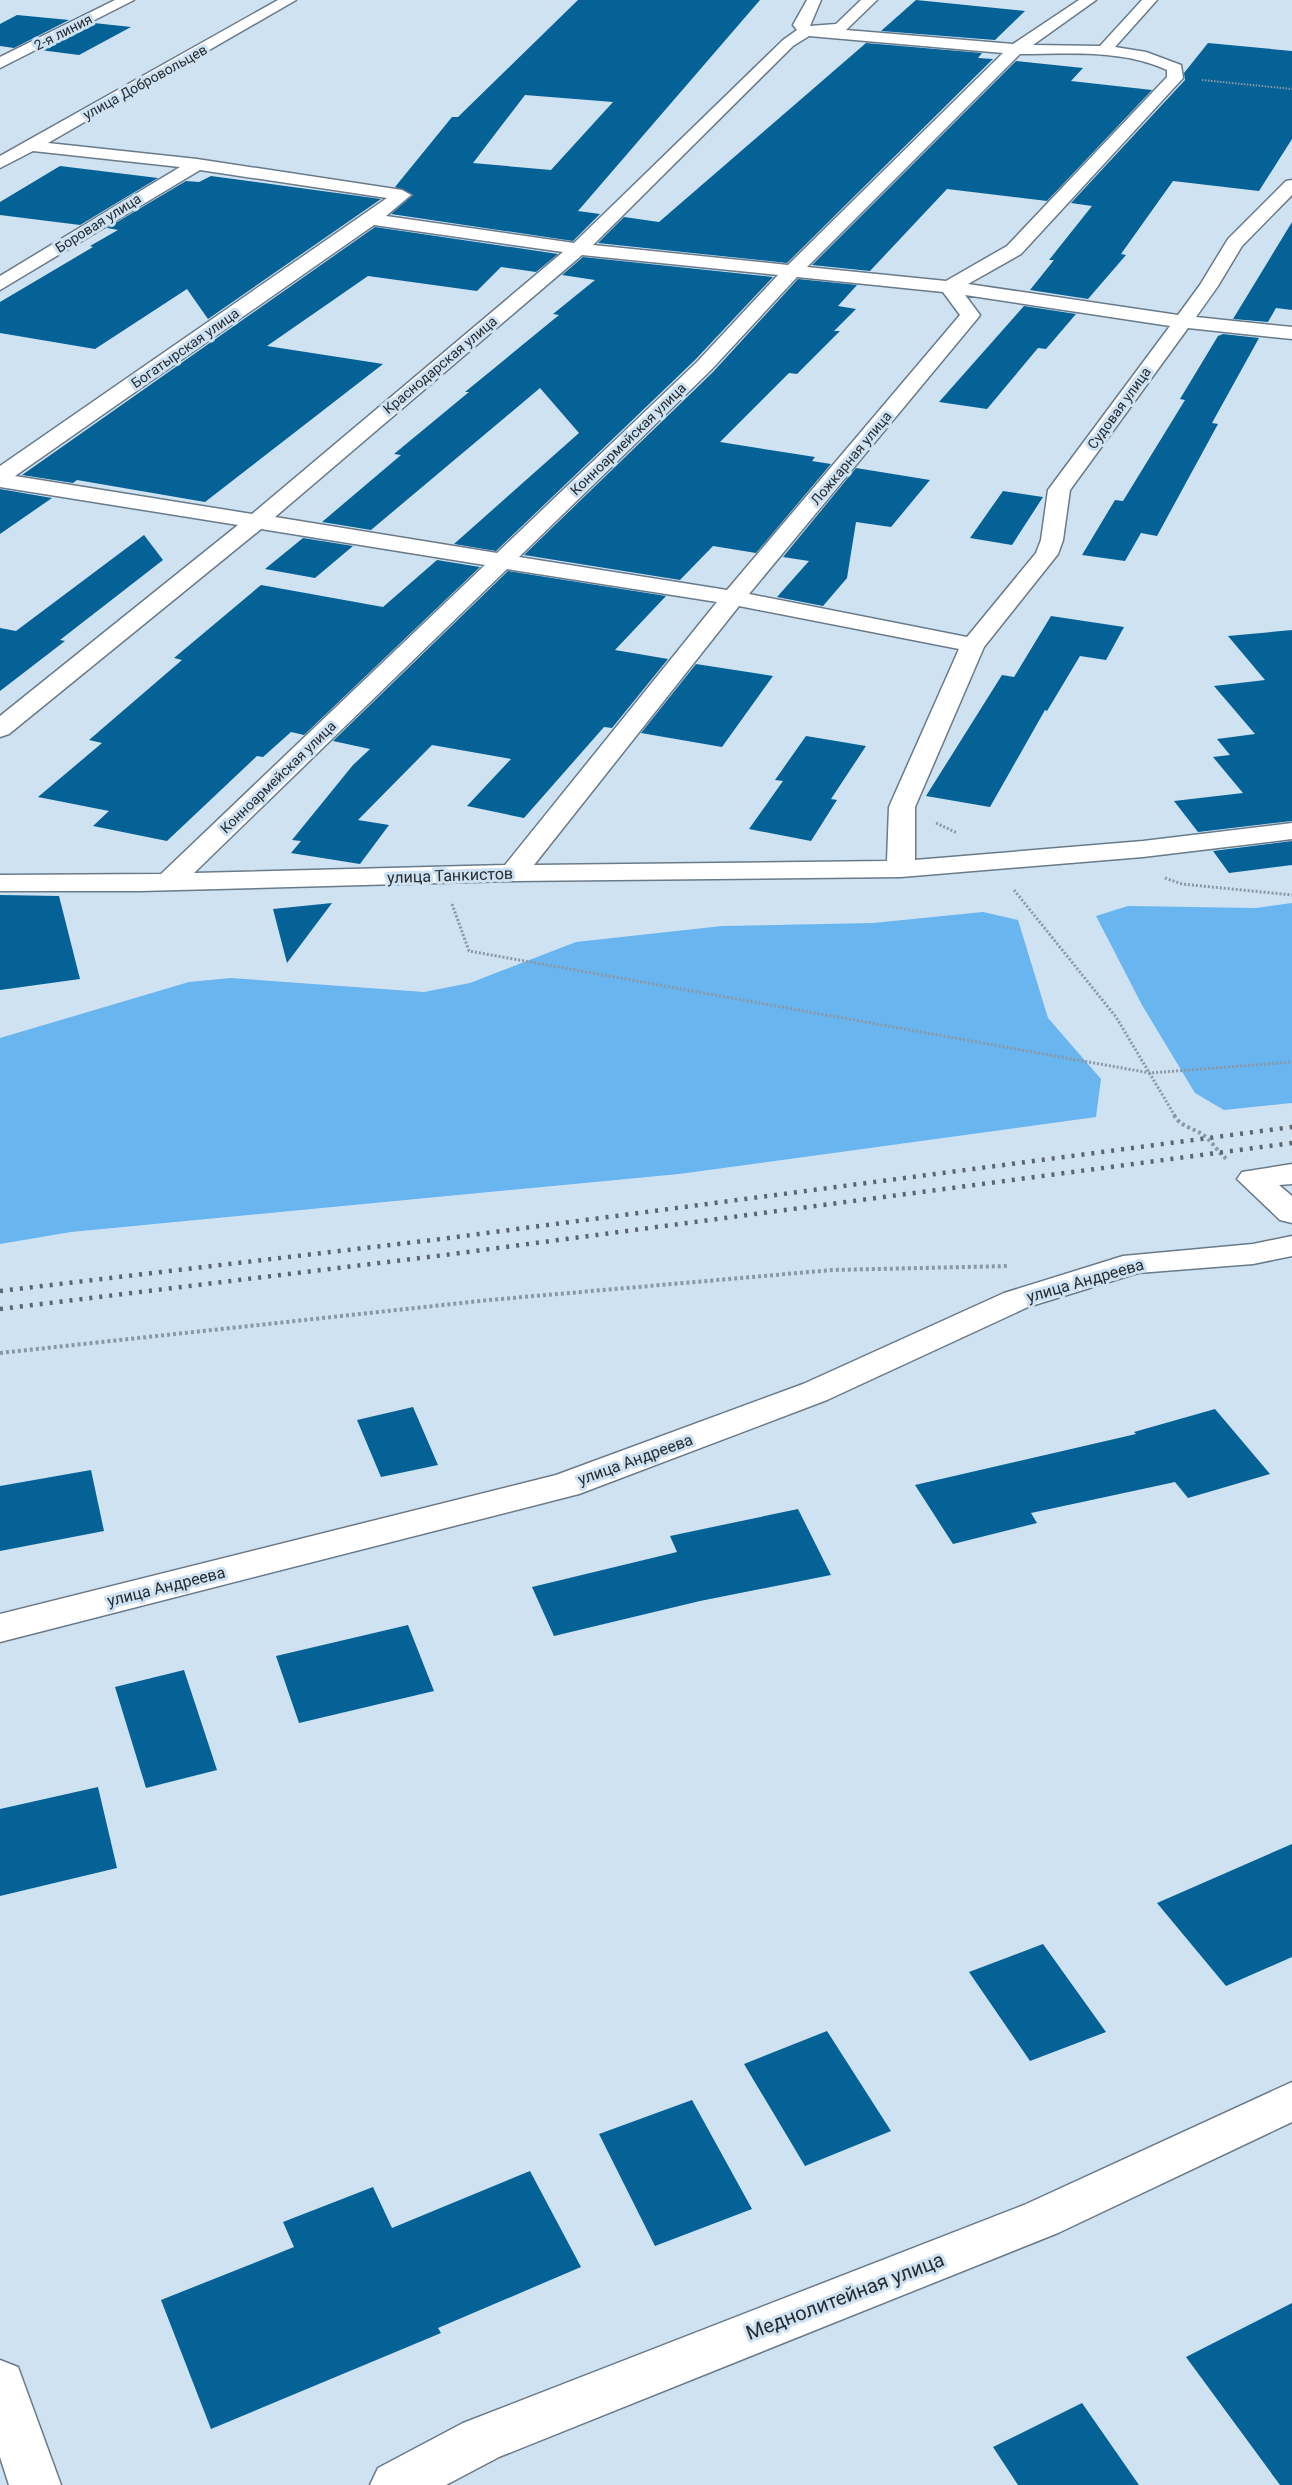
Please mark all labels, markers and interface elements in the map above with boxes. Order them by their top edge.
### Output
street label: 2-я линия [31,11,95,53]
street label: улица Добровольцев [80,41,210,123]
street label: Боровая улица [52,190,144,256]
street label: Богатырская улица [128,305,242,391]
street label: Краснодарская улица [380,313,500,417]
street label: Судовая улица [1084,364,1154,452]
street label: Конноармейская улица [567,380,689,498]
street label: Ложкарная улица [807,408,895,508]
street label: Конноармейская улица [217,718,339,836]
street label: улица Танкистов [387,864,513,887]
street label: улица Андреева [1024,1255,1146,1306]
street label: улица Андреева [575,1430,695,1489]
street label: улица Андреева [105,1563,227,1610]
street label: Меднолитейная улица [743,2247,947,2345]

